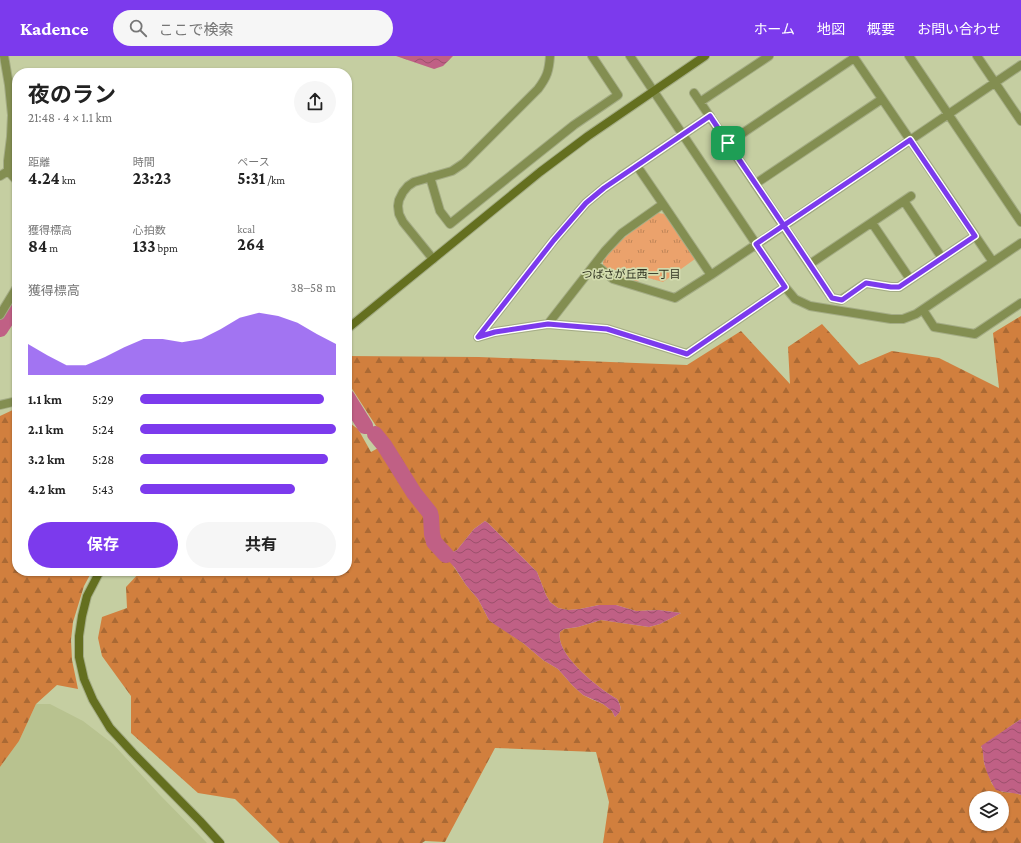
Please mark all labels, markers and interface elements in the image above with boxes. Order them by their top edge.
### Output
search box [113,10,393,46]
icon: search [127,17,149,39]
text: Kadence [20,18,89,39]
text: ホーム [753,21,795,37]
text: 地図 [817,21,845,37]
text: 概要 [867,21,895,37]
text: お問い合わせ [917,21,1001,37]
text: ここで検索 [159,22,234,38]
button: share [294,81,336,123]
text: 夜のラン [28,82,116,107]
text: 21:48 · 4 × 1.1 km [28,110,112,125]
pin [711,126,745,160]
icon: arrive [717,132,739,154]
text: 距離 [28,156,50,168]
text: 時間 [133,156,155,168]
text: ペース [237,156,270,168]
text: 4.24 [28,169,60,188]
text: 23:23 [133,169,171,188]
text: 5:31 [237,169,265,188]
text: km [60,174,76,186]
text: /km [265,174,285,186]
text: kcal [237,223,255,235]
text: 獲得標高 [28,224,72,236]
text: 心拍数 [133,224,166,236]
text: 264 [237,235,264,254]
text: 84 [28,237,47,256]
text: 133 [133,237,156,256]
text: m [47,242,58,254]
text: bpm [156,242,178,254]
district label: つばさが丘西一丁目 [582,268,681,280]
text: 38–58 m [290,280,336,295]
text: 獲得標高 [28,283,80,298]
text: 1.1 km [28,392,62,407]
text: 5:29 [92,392,114,407]
text: 2.1 km [28,422,64,437]
text: 5:24 [92,422,114,437]
text: 3.2 km [28,452,65,467]
text: 5:28 [92,452,114,467]
text: 4.2 km [28,482,66,497]
text: 5:43 [92,482,114,497]
button: 保存 [28,522,178,568]
button: 共有 [186,522,336,568]
map controls [969,791,1009,831]
button: layers [969,791,1009,831]

